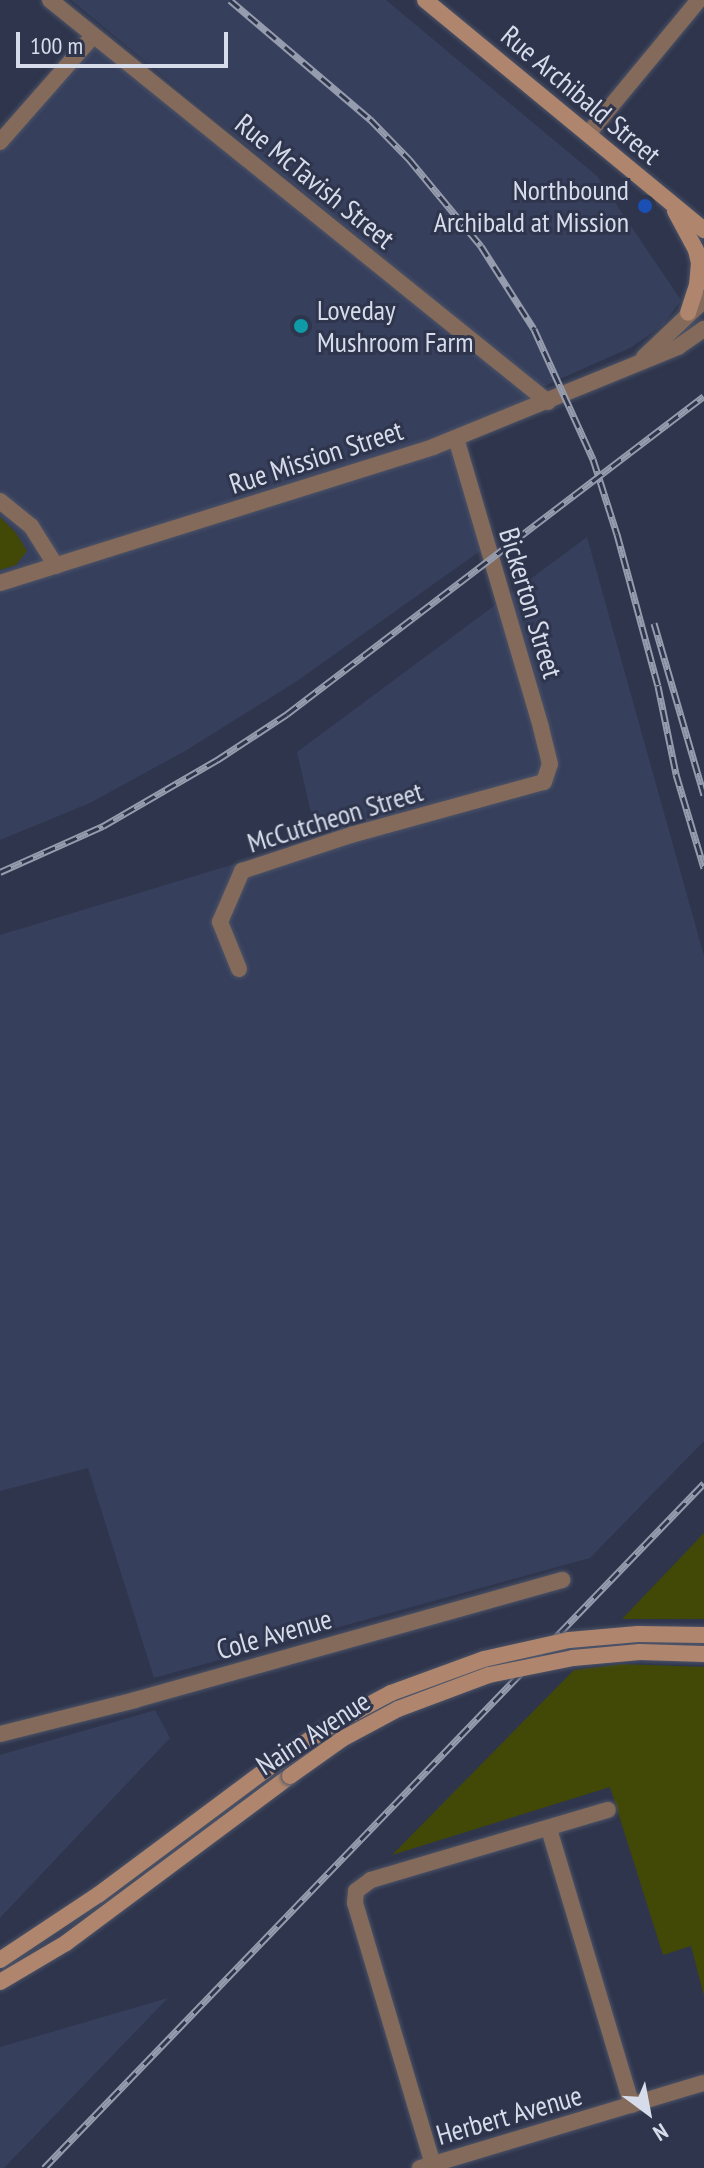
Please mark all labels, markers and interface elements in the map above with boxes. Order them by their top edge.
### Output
scale bar [20,16,232,66]
street label: Rue Archibald Street [494,18,668,172]
text: 100 m [30,30,83,61]
street label: Rue McTavish Street [229,107,401,255]
place label: Northbound Archibald at Mission [434,173,629,239]
marker: Northbound Archibald at Mission [636,197,654,215]
place label: Loveday Mushroom Farm [317,293,473,359]
marker: Loveday Mushroom Farm [292,317,310,335]
street label: Rue Mission Street [225,413,407,501]
street label: Bickerton Street [492,524,570,682]
street label: McCutcheon Street [243,774,427,860]
street label: Cole Avenue [212,1601,336,1667]
street label: Nairn Avenue [250,1684,376,1782]
north arrow [608,2072,688,2152]
street label: Herbert Avenue [432,2078,586,2152]
text: N [648,2117,673,2147]

